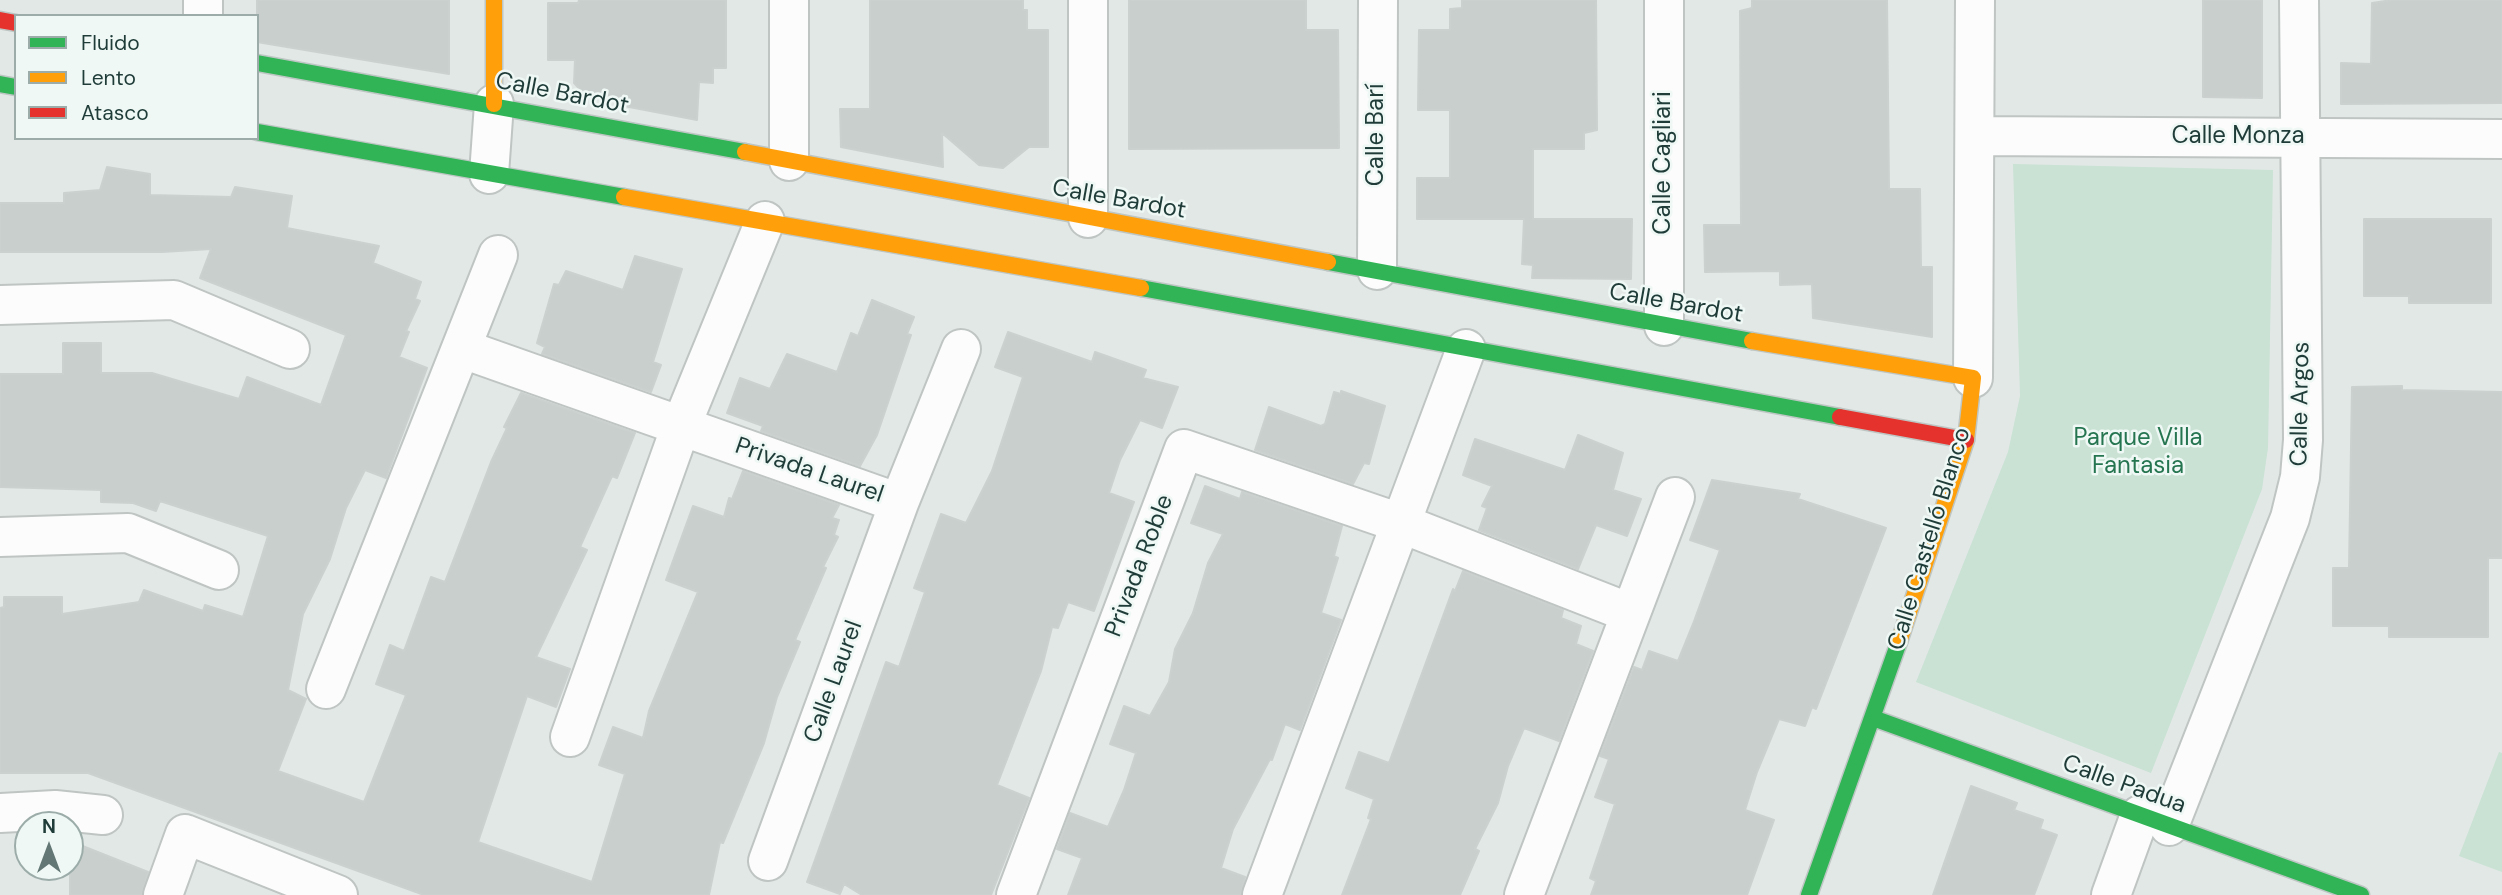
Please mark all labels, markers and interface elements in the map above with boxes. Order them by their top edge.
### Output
legend [14,14,259,140]
text: Fluido [81,29,140,57]
text: Lento [81,64,136,92]
street label: Calle Bardot [493,67,631,121]
street label: Calle Barí [1363,84,1391,186]
street label: Calle Cagliari [1650,91,1678,235]
text: Atasco [81,99,149,127]
street label: Calle Monza [2171,123,2305,151]
street label: Calle Bardot [1050,174,1188,226]
street label: Calle Bardot [1607,278,1745,330]
street label: Calle Argos [2286,341,2316,467]
street label: Calle Castelló Blanco [1882,424,1978,654]
park label: Parque Villa Fantasia [2073,425,2203,481]
street label: Privada Laurel [731,432,887,510]
street label: Privada Roble [1100,491,1180,641]
street label: Calle Laurel [799,617,869,747]
street label: Calle Padua [2058,749,2190,821]
north arrow [14,811,84,881]
text: N [42,814,56,839]

